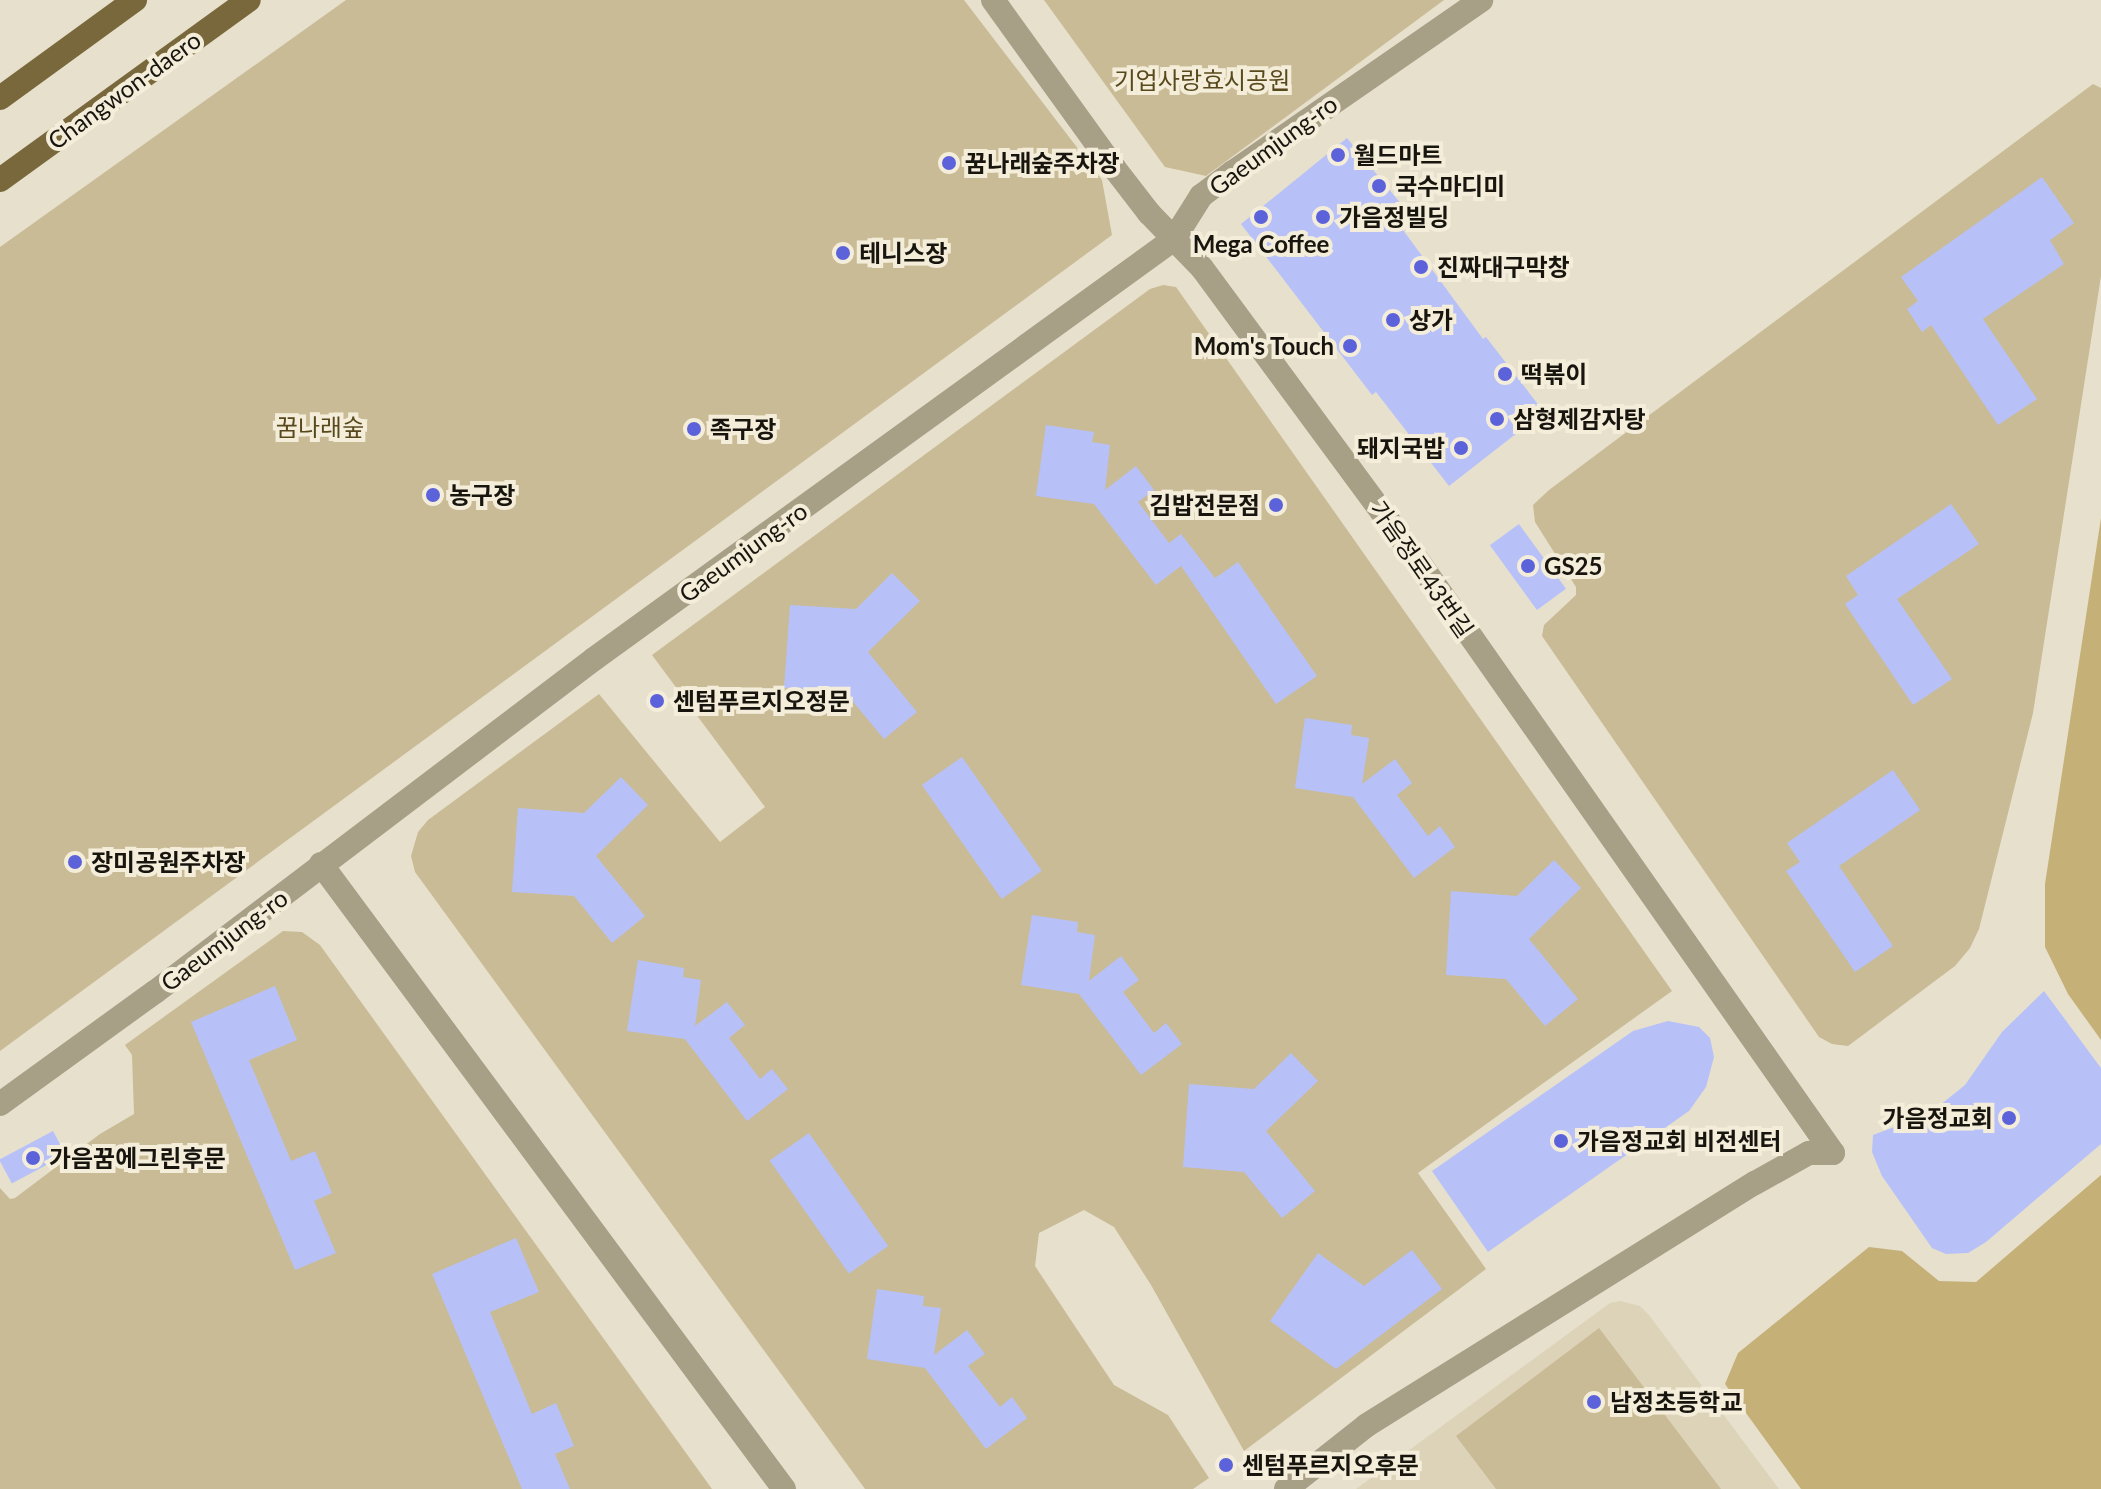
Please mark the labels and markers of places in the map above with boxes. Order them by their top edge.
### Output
place label: 월드마트 [1354,141,1442,169]
marker: 월드마트 [1329,146,1347,164]
place label: 꿈나래숲주차장 [965,149,1120,177]
marker: 꿈나래숲주차장 [940,154,958,172]
place label: 국수마디미 [1395,172,1505,200]
marker: 국수마디미 [1370,177,1388,195]
place label: 가음정빌딩 [1339,203,1449,231]
marker: Mega Coffee [1252,208,1270,226]
marker: 가음정빌딩 [1314,208,1332,226]
place label: Mega Coffee [1193,230,1329,258]
place label: 테니스장 [859,239,947,267]
marker: 테니스장 [834,244,852,262]
place label: 진짜대구막창 [1437,253,1569,281]
marker: 진짜대구막창 [1412,258,1430,276]
place label: 상가 [1409,306,1453,334]
marker: 상가 [1384,311,1402,329]
place label: Mom's Touch [1193,332,1334,360]
marker: Mom's Touch [1341,337,1359,355]
place label: 떡볶이 [1521,360,1587,388]
marker: 떡볶이 [1496,365,1514,383]
place label: 삼형제감자탕 [1513,405,1645,433]
marker: 삼형제감자탕 [1488,410,1506,428]
place label: 족구장 [710,415,776,443]
marker: 족구장 [685,420,703,438]
place label: 돼지국밥 [1357,434,1445,462]
marker: 돼지국밥 [1452,439,1470,457]
place label: 농구장 [449,481,515,509]
marker: 농구장 [424,486,442,504]
place label: 김밥전문점 [1150,491,1260,519]
marker: 김밥전문점 [1267,496,1285,514]
place label: GS25 [1544,552,1602,580]
marker: GS25 [1519,557,1537,575]
place label: 센텀푸르지오정문 [673,687,850,715]
marker: 센텀푸르지오정문 [648,692,666,710]
place label: 장미공원주차장 [91,848,246,876]
marker: 장미공원주차장 [66,853,84,871]
place label: 가음정교회 [1883,1104,1993,1132]
marker: 가음정교회 [2000,1109,2018,1127]
place label: 가음정교회 비전센터 [1577,1127,1782,1155]
marker: 가음정교회 비전센터 [1552,1132,1570,1150]
place label: 가음꿈에그린후문 [49,1144,226,1172]
marker: 가음꿈에그린후문 [24,1149,42,1167]
place label: 남정초등학교 [1610,1388,1742,1416]
marker: 남정초등학교 [1585,1393,1603,1411]
place label: 센텀푸르지오후문 [1242,1451,1419,1479]
marker: 센텀푸르지오후문 [1217,1456,1235,1474]

